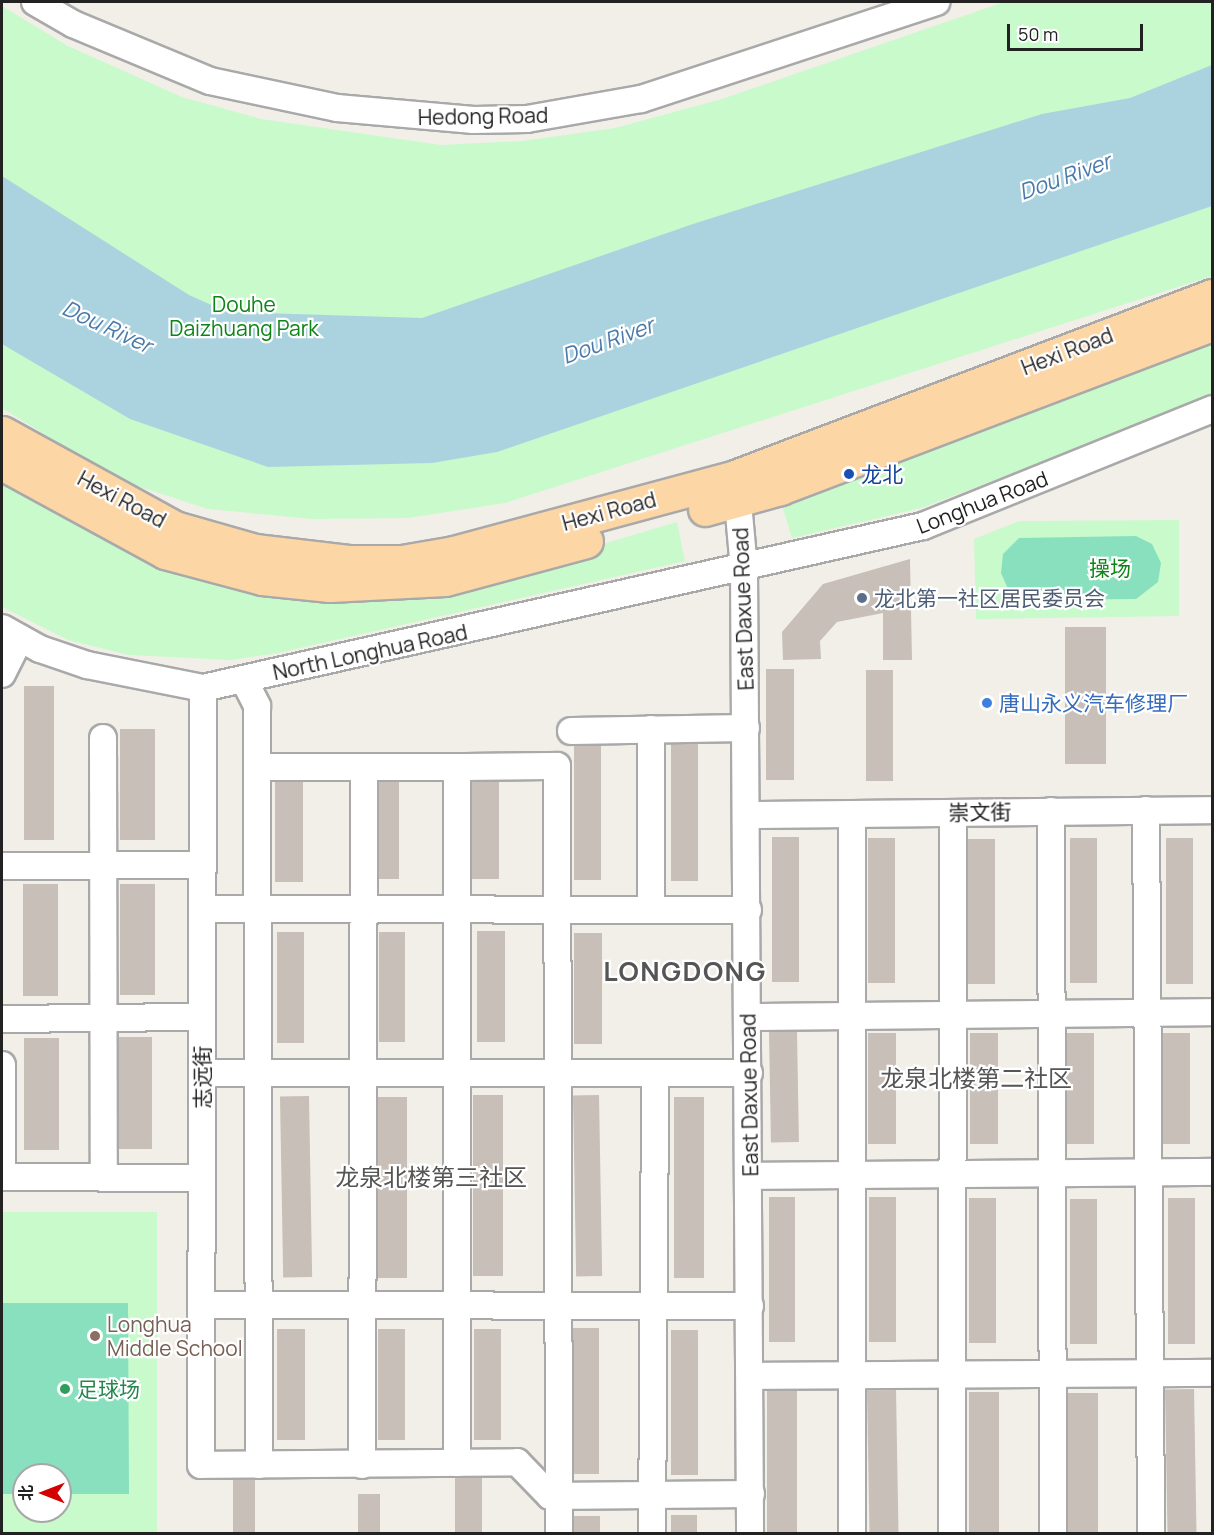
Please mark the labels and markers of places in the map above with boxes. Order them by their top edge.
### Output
place label: 龙北 [861,461,903,487]
marker: 龙北 [842,467,856,481]
place label: 龙北第一社区居民委员会 [874,585,1105,611]
marker: 龙北第一社区居民委员会 [855,591,869,605]
place label: 唐山永义汽车修理厂 [999,690,1188,716]
marker: 唐山永义汽车修理厂 [980,696,994,710]
place label: Longhua Middle School [107,1311,243,1361]
marker: Longhua Middle School [88,1329,102,1343]
place label: 足球场 [77,1376,140,1402]
marker: 足球场 [58,1382,72,1396]

